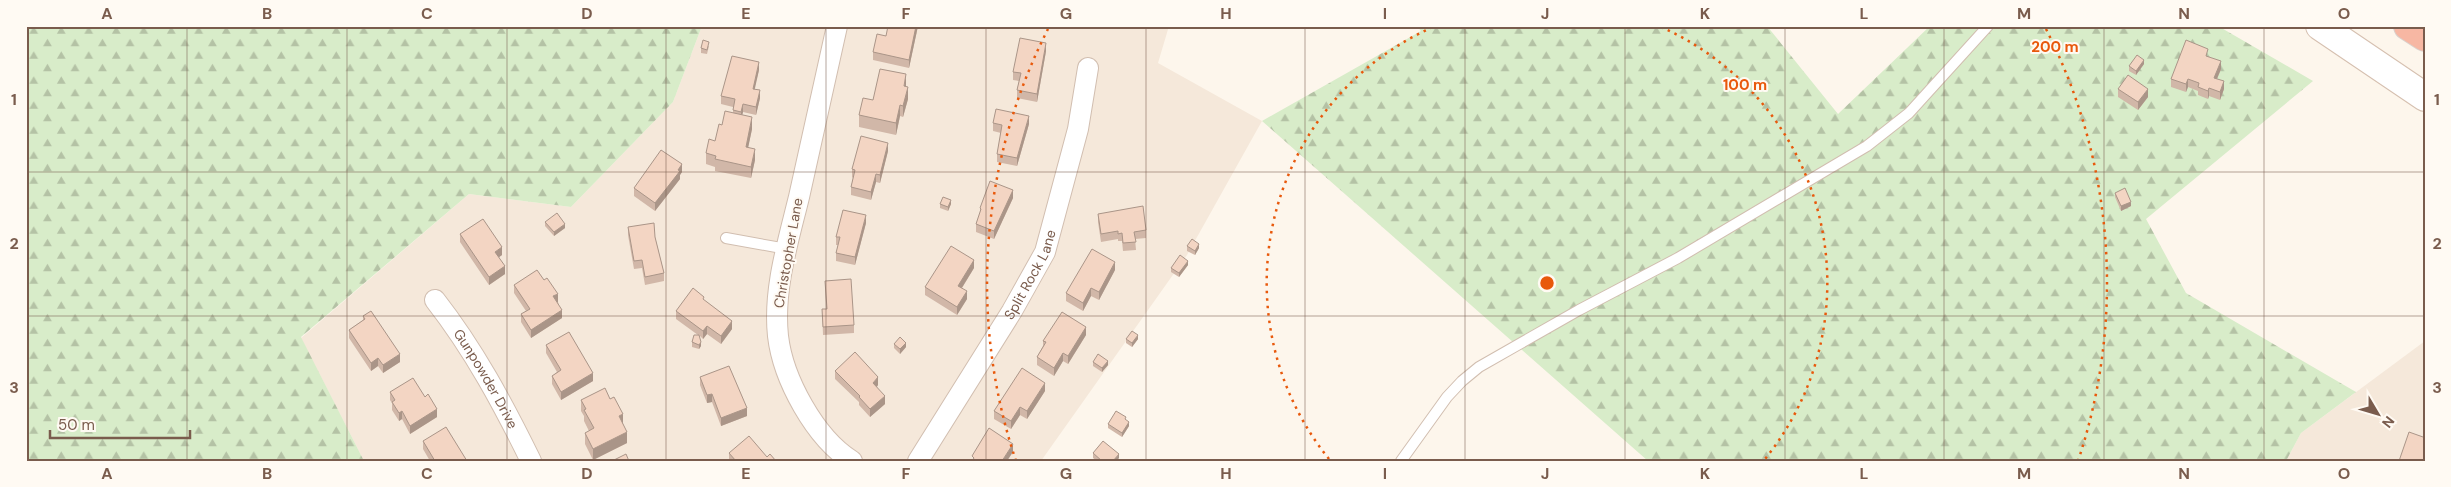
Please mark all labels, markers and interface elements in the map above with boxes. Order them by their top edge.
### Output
text: A [101,3,113,24]
text: B [262,3,272,24]
text: C [421,3,433,24]
text: D [581,3,593,24]
text: E [741,3,751,24]
text: F [902,3,911,24]
text: G [1060,3,1072,24]
text: H [1220,3,1232,24]
text: I [1383,3,1387,24]
text: J [1541,3,1549,24]
text: K [1700,3,1711,24]
text: L [1860,3,1869,24]
text: M [2017,3,2031,24]
text: N [2178,3,2190,24]
text: O [2338,3,2350,24]
text: 200 m [2031,37,2079,57]
text: 100 m [1723,75,1767,95]
text: 1 [11,89,17,110]
text: 1 [2434,89,2440,110]
street label: Christopher Lane [769,196,807,310]
street label: Split Rock Lane [1000,228,1060,323]
text: 2 [9,233,19,254]
text: 2 [2432,233,2442,254]
centre of rings [1538,274,1556,292]
street label: Gunpowder Drive [450,325,522,432]
text: 3 [9,377,19,398]
text: 3 [2432,377,2442,398]
north arrow [2354,390,2404,440]
scale bar [50,407,190,439]
text: N [2378,412,2398,432]
text: 50 m [58,415,95,435]
text: A [101,463,113,484]
text: B [262,463,272,484]
text: C [421,463,433,484]
text: D [581,463,593,484]
text: E [741,463,751,484]
text: F [902,463,911,484]
text: G [1060,463,1072,484]
text: H [1220,463,1232,484]
text: I [1383,463,1387,484]
text: J [1541,463,1549,484]
text: K [1700,463,1711,484]
text: L [1860,463,1869,484]
text: M [2017,463,2031,484]
text: N [2178,463,2190,484]
text: O [2338,463,2350,484]

